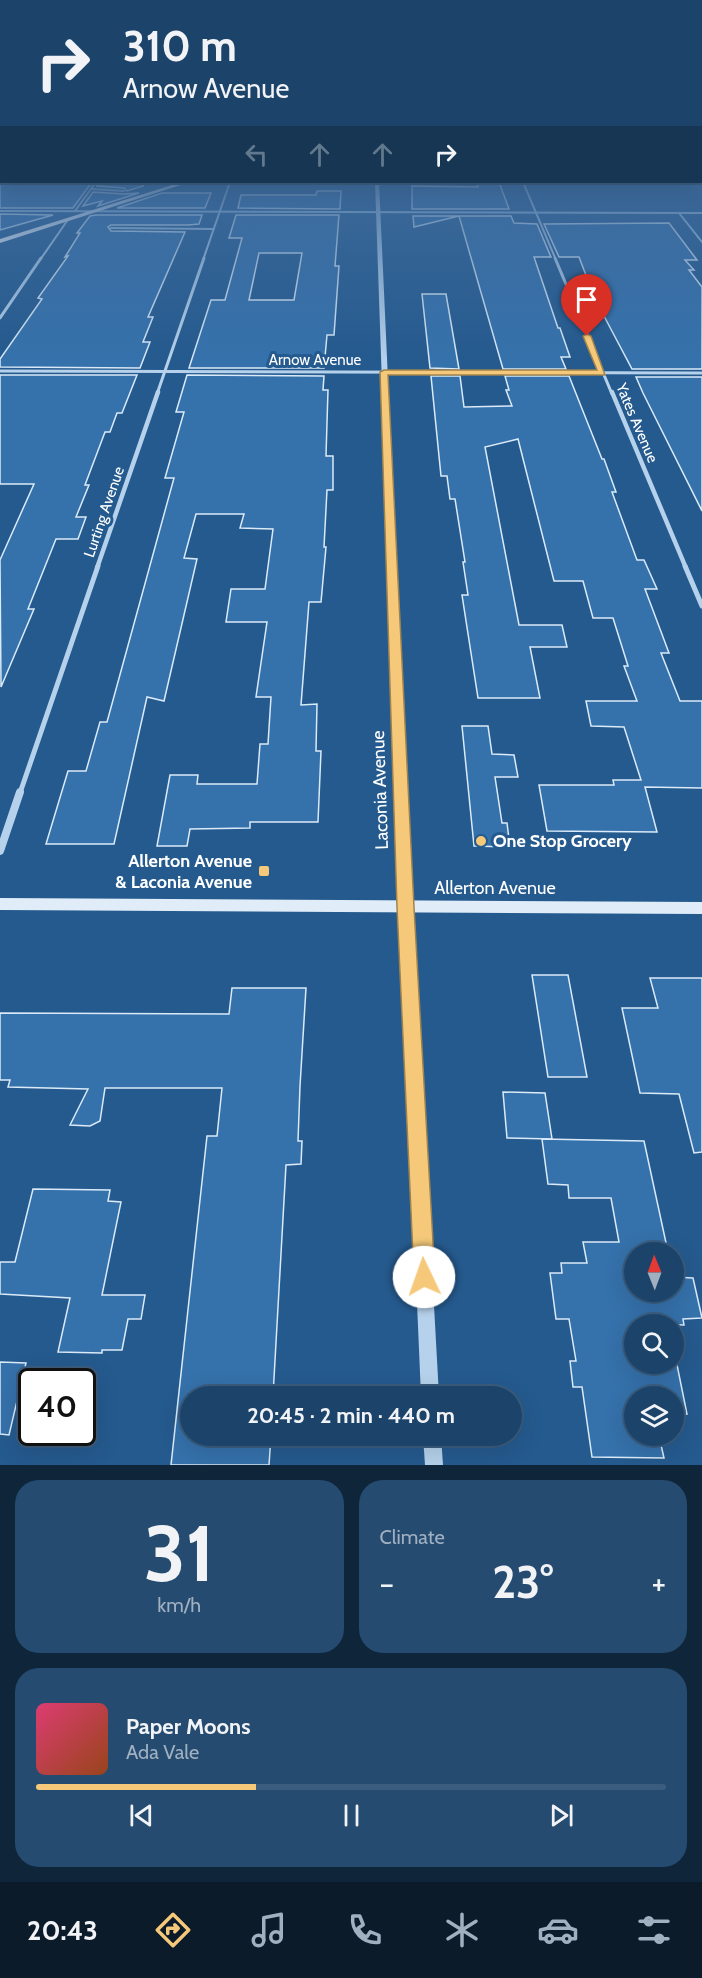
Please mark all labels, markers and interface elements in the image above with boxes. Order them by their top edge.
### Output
text: 310 m [123,20,237,72]
icon: right [24,24,102,102]
text: Arnow Avenue [123,72,289,105]
icon: left [240,138,273,171]
icon: ahead [303,138,336,171]
icon: ahead [366,138,399,171]
icon: right [429,138,462,171]
pin [561,274,612,336]
icon: arrive [570,283,603,316]
street label: Arnow Avenue [269,351,361,369]
street label: Yates Avenue [612,380,662,466]
street label: Lurting Avenue [80,464,128,560]
street label: Laconia Avenue [367,730,393,850]
place label: One Stop Grocery [493,830,632,852]
marker: One Stop Grocery [474,834,488,848]
place label: Allerton Avenue & Laconia Avenue [115,850,252,893]
marker: Allerton Avenue & Laconia Avenue [257,864,271,878]
street label: Allerton Avenue [434,877,556,899]
north arrow [624,1242,684,1302]
map controls [624,1242,684,1446]
position arrow [392,1245,456,1309]
button: search [624,1314,684,1374]
speed limit sign: 40 [18,1368,96,1446]
button: layers [624,1386,684,1446]
text: 20:45 · 2 min · 440 m [247,1402,455,1429]
text: 31 [144,1506,215,1601]
text: Climate [380,1525,445,1549]
text: 23° [492,1555,553,1609]
text: − [380,1563,394,1603]
text: + [651,1563,666,1603]
text: km/h [157,1593,201,1617]
text: Paper Moons [126,1713,250,1740]
text: Ada Vale [126,1740,199,1764]
icon: previous [125,1799,158,1832]
icon: pause [335,1799,368,1832]
icon: next [545,1799,578,1832]
icon: directions [152,1909,194,1951]
icon: music [248,1909,290,1951]
icon: phone [344,1909,386,1951]
icon: climate [441,1909,483,1951]
icon: car [537,1909,579,1951]
icon: filters [633,1909,675,1951]
text: 20:43 [27,1914,98,1947]

